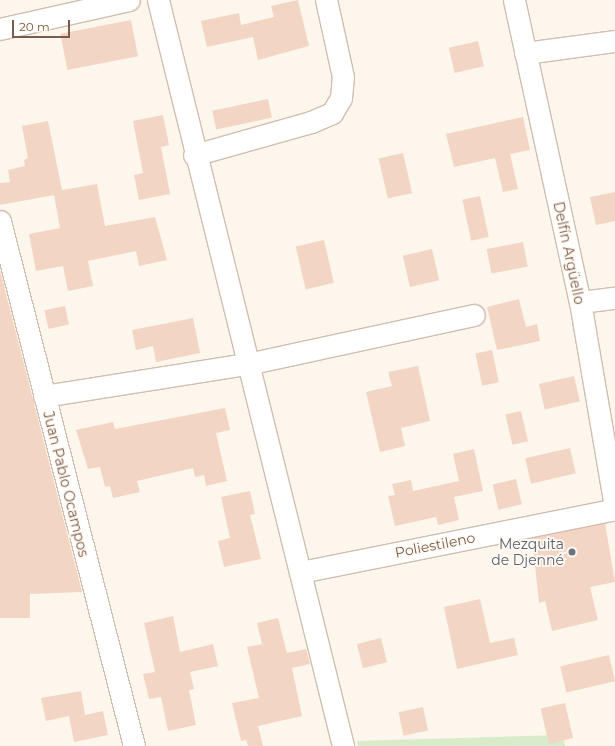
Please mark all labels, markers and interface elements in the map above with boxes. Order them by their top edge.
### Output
scale bar [14,12,72,38]
text: 20 m [19,19,50,34]
street label: Delfín Argüello [550,200,588,306]
street label: Juan Pablo Ocampos [40,409,92,559]
street label: Poliestileno [393,529,477,561]
place label: Mezquita de Djenné [491,536,564,568]
marker: Mezquita de Djenné [567,547,577,557]

